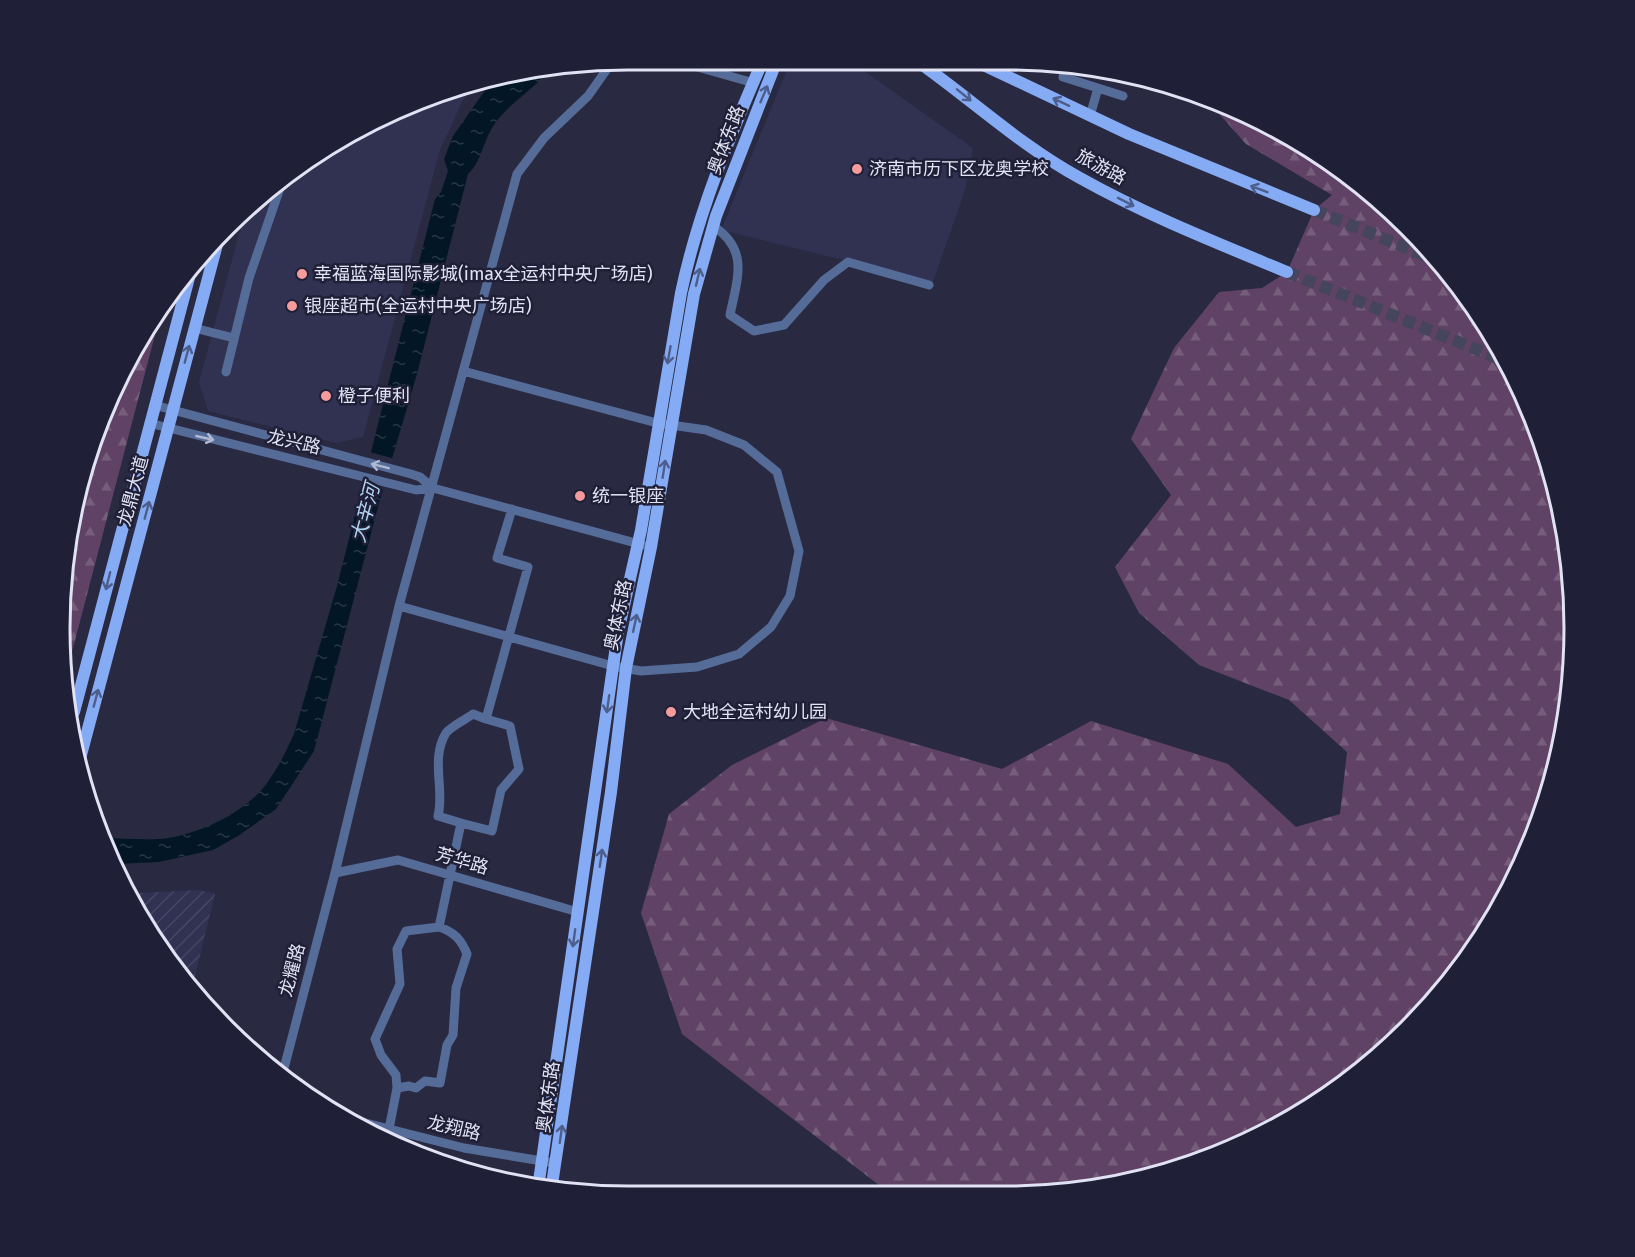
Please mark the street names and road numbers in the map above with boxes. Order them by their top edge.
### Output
street label: 奥体东路 [703,102,749,178]
street label: 旅游路 [1072,144,1130,190]
street label: 龙兴路 [265,425,323,459]
street label: 龙鼎大道 [113,453,153,529]
street label: 奥体东路 [600,577,636,653]
street label: 芳华路 [433,843,491,879]
street label: 龙耀路 [274,941,310,999]
street label: 奥体东路 [532,1060,564,1134]
street label: 龙翔路 [425,1111,483,1145]

